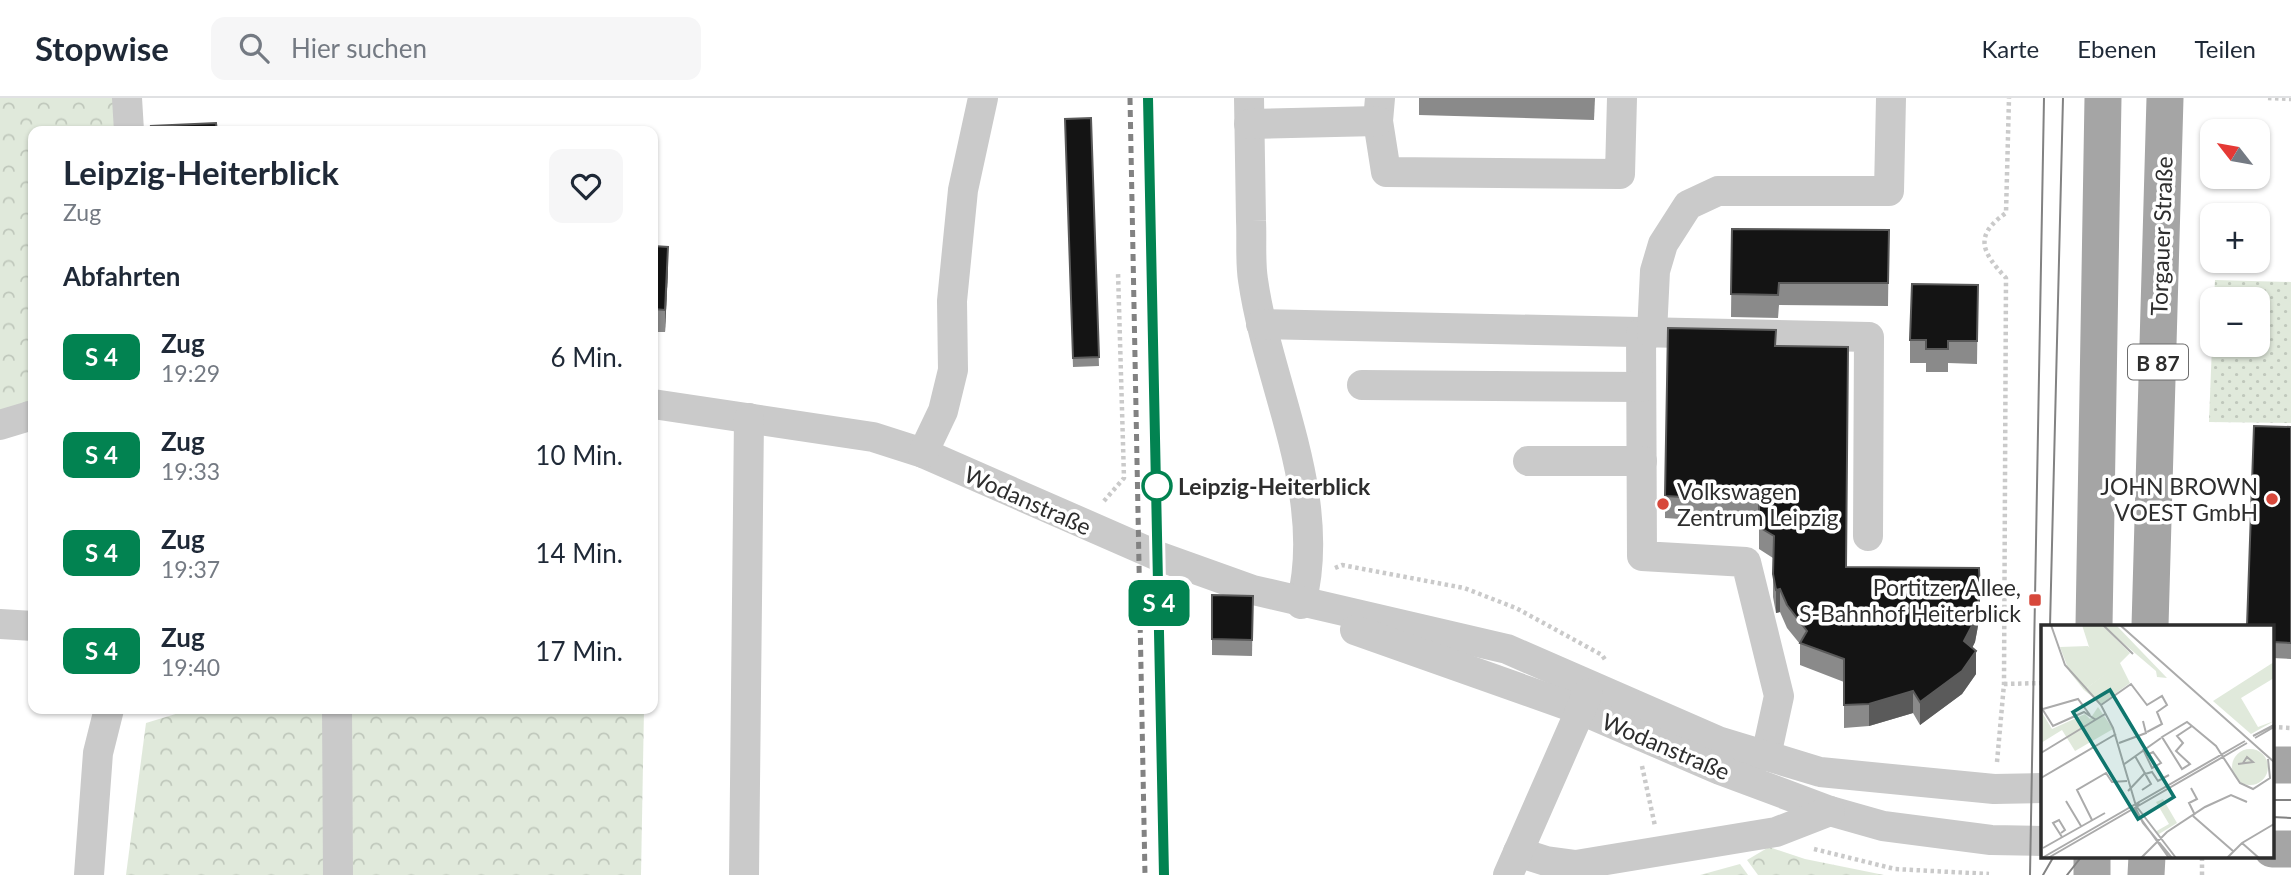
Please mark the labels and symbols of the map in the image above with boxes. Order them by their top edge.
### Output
north arrow [2200,119,2270,189]
street label: Torgauer Straße [2144,156,2178,316]
road number: B 87 [2128,344,2188,380]
street label: Wodanstraße [960,460,1096,540]
marker: Leipzig-Heiterblick [1142,471,1172,501]
place label: Leipzig-Heiterblick [1178,472,1371,500]
place label: JOHN BROWN VOEST GmbH [2100,472,2258,526]
place label: Volkswagen Zentrum Leipzig [1677,477,1839,531]
marker: JOHN BROWN VOEST GmbH [2264,491,2280,507]
marker: Volkswagen Zentrum Leipzig [1655,496,1671,512]
place label: Portitzer Allee, S-Bahnhof Heiterblick [1799,573,2021,627]
line badge: S 4 [1119,580,1199,626]
marker: Portitzer Allee, S-Bahnhof Heiterblick [2027,592,2043,608]
inset map [2041,625,2274,858]
street label: Wodanstraße [1598,707,1734,785]

